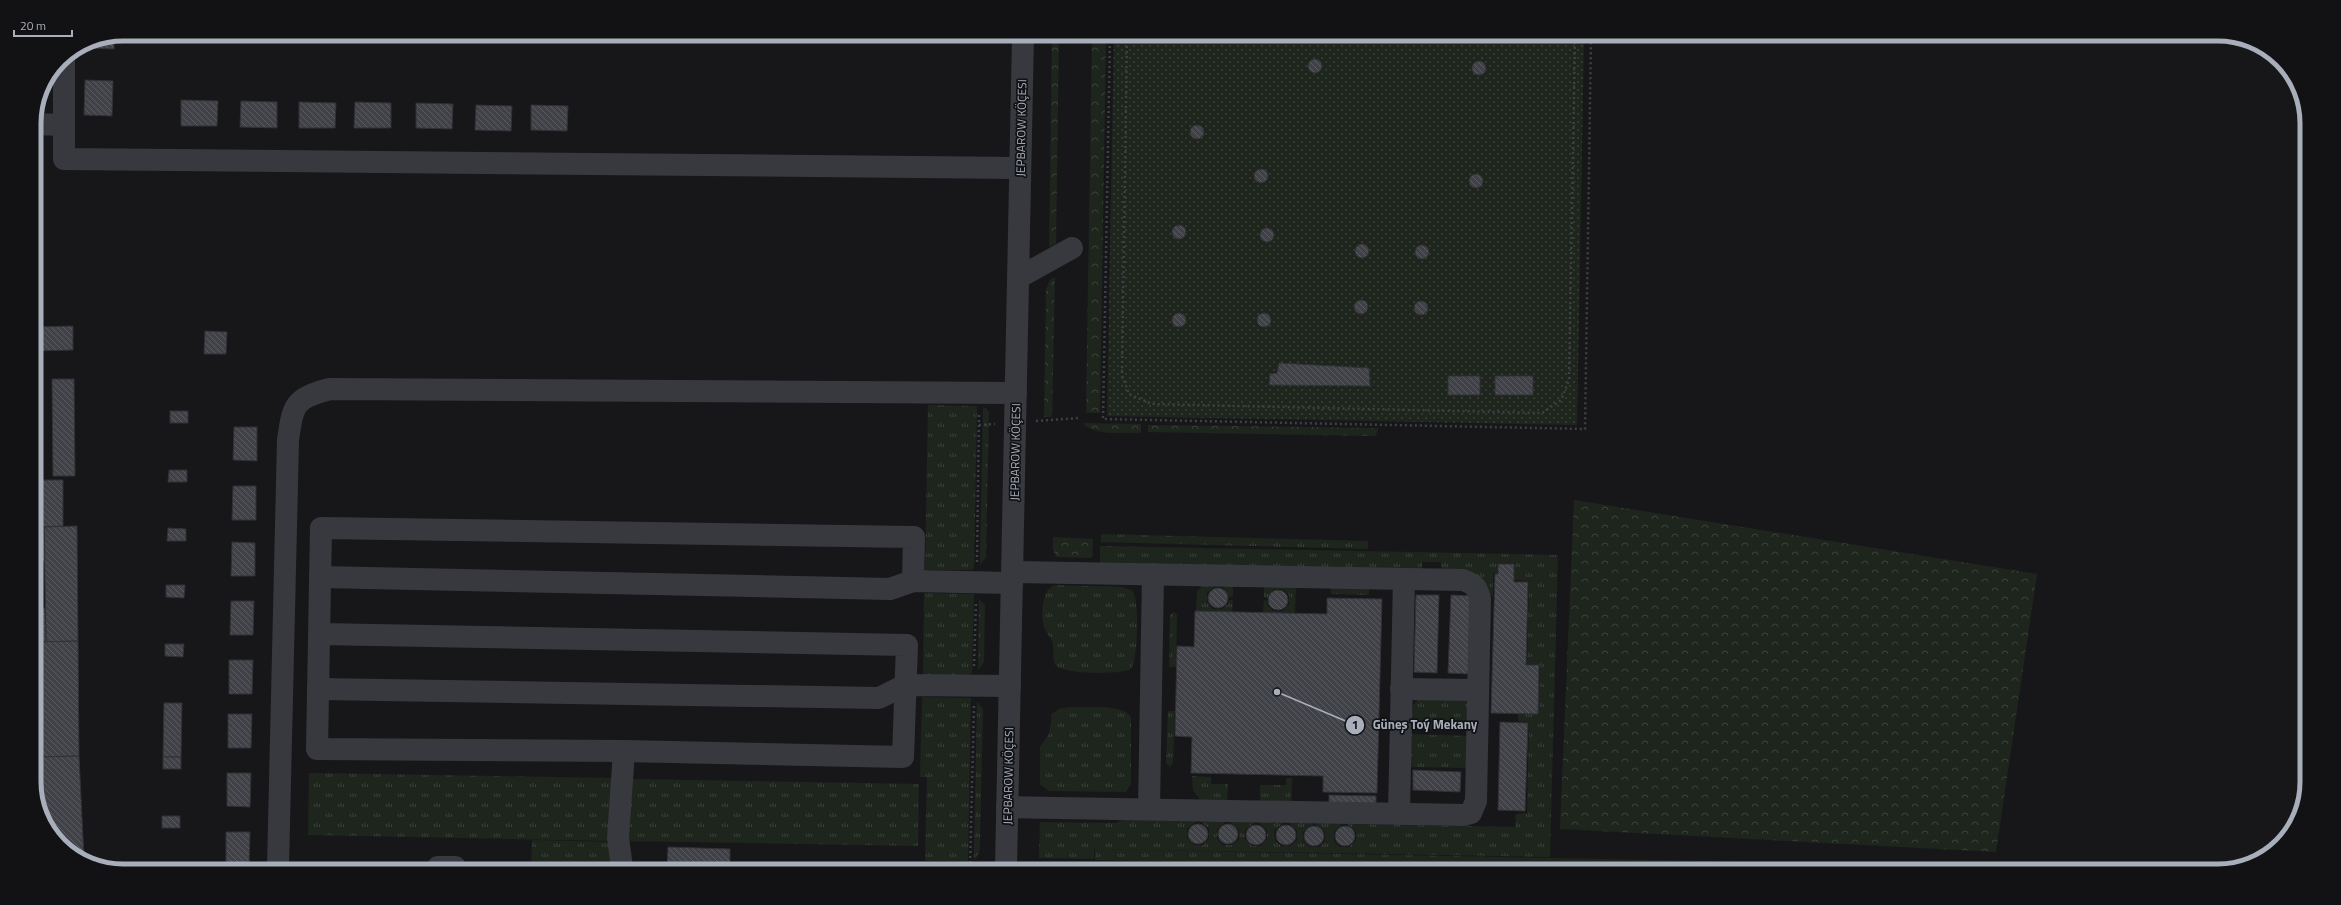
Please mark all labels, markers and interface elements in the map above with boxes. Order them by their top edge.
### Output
scale bar [14,12,72,38]
text: 20 m [20,16,46,35]
street label: JEPBAROW KÖÇESI [1011,79,1031,177]
street label: JEPBAROW KÖÇESI [1005,403,1025,501]
callout: Güneş Toý Mekany [1345,712,1486,737]
text: Güneş Toý Mekany [1373,714,1478,734]
text: 1 [1352,715,1358,734]
street label: JEPBAROW KÖÇESI [998,727,1018,825]

